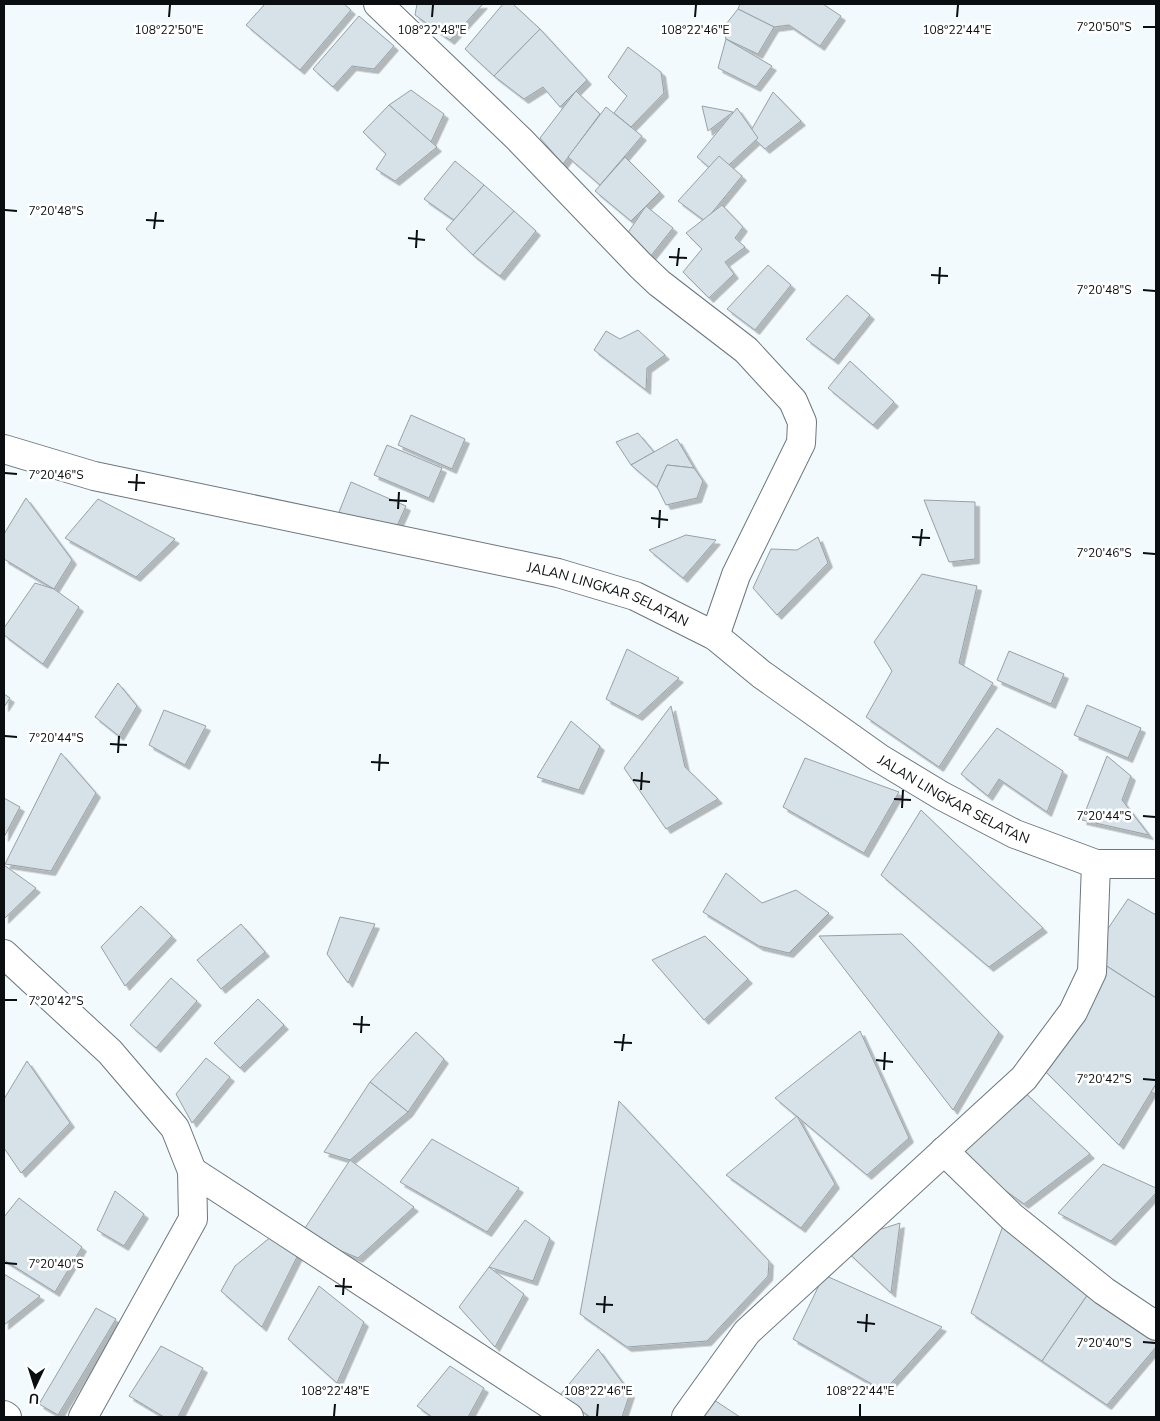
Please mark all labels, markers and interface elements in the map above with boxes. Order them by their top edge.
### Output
text: 7°20'50"S [1076,19,1132,35]
text: 108°22'50"E [134,22,204,38]
text: 108°22'48"E [397,22,467,38]
text: 108°22'46"E [660,22,730,38]
text: 108°22'44"E [922,22,992,38]
text: 7°20'48"S [28,203,84,219]
text: 7°20'48"S [1076,282,1132,298]
text: 7°20'46"S [28,467,84,483]
text: 7°20'46"S [1076,545,1132,561]
street label: JALAN LINGKAR SELATAN [524,557,692,631]
text: 7°20'44"S [28,730,84,746]
street label: JALAN LINGKAR SELATAN [873,749,1033,848]
text: 7°20'44"S [1076,808,1132,824]
text: 7°20'42"S [28,993,84,1009]
text: 7°20'42"S [1076,1071,1132,1087]
text: 7°20'40"S [28,1256,84,1272]
text: 7°20'40"S [1076,1335,1132,1351]
north arrow [10,1361,60,1411]
text: 108°22'48"E [300,1383,370,1399]
text: 108°22'46"E [563,1383,633,1399]
text: 108°22'44"E [825,1383,895,1399]
text: U [28,1389,40,1408]

